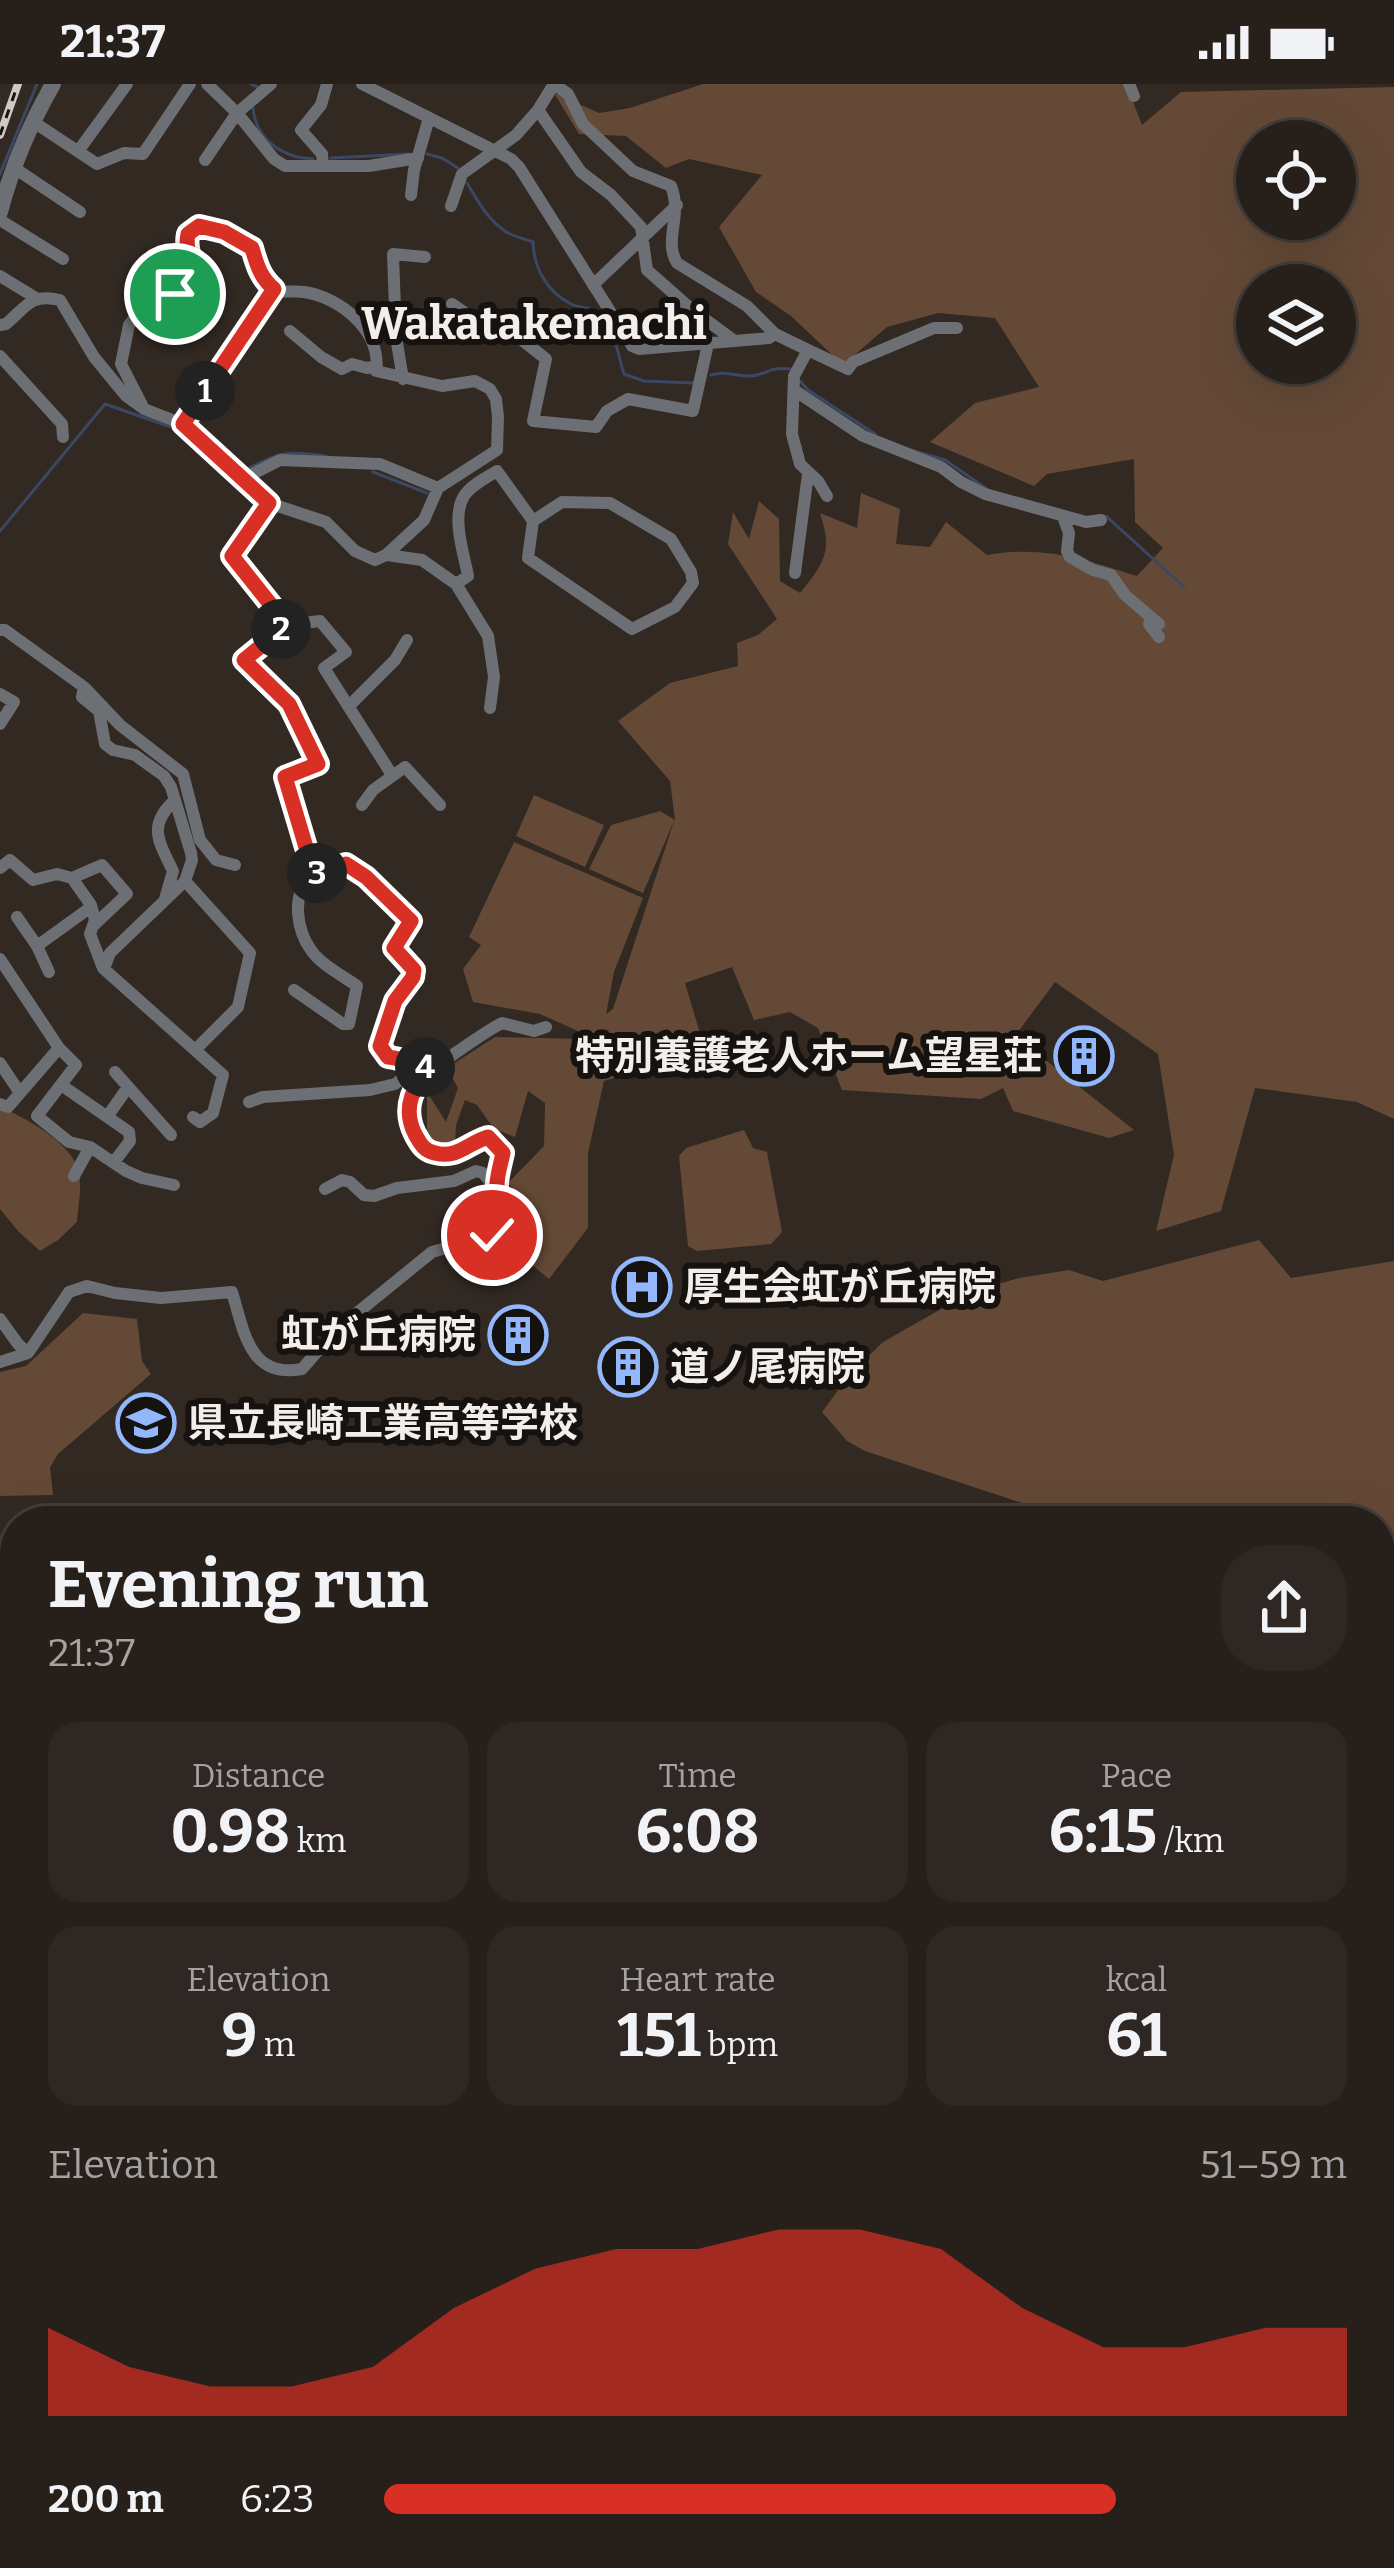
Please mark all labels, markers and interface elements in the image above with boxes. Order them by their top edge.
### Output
text: 21:37 [60,15,165,69]
map controls [1236,120,1356,384]
button: locate [1236,120,1356,240]
pin [124,243,226,345]
icon: arrive [142,261,208,327]
button: layers [1236,264,1356,384]
district label: Wakatakemachi [361,297,707,351]
pin: 1 [175,361,235,421]
text: 1 [198,371,212,411]
pin: 2 [251,599,311,659]
text: 2 [272,609,290,649]
pin: 3 [287,843,347,903]
text: 3 [307,853,327,893]
building icon: 特別養護老人ホーム望星荘 [1053,1025,1115,1087]
place label: 特別養護老人ホーム望星荘 [575,1033,1042,1079]
pin: 4 [395,1037,455,1097]
text: 4 [415,1047,435,1087]
pin [441,1184,543,1286]
icon: check [459,1202,525,1268]
hospital icon: 厚生会虹が丘病院 [611,1256,673,1318]
place label: 厚生会虹が丘病院 [684,1264,996,1310]
building icon: 虹が丘病院 [487,1304,549,1366]
place label: 虹が丘病院 [281,1312,476,1358]
building icon: 道ノ尾病院 [597,1336,659,1398]
place label: 道ノ尾病院 [670,1344,865,1390]
school or university icon: 県立長崎工業高等学校 [115,1392,177,1454]
place label: 県立長崎工業高等学校 [188,1400,578,1446]
text: Evening run [48,1545,429,1624]
button: share [1221,1545,1347,1671]
text: 21:37 [48,1630,135,1676]
text: Distance [192,1756,325,1796]
text: Time [659,1756,736,1796]
text: Pace [1101,1756,1172,1796]
text: 0.98 [171,1796,290,1868]
text: 6:08 [636,1796,759,1868]
text: 6:15 [1049,1796,1157,1868]
text: km [290,1821,346,1861]
text: /km [1157,1821,1224,1861]
text: Elevation [187,1960,330,2000]
text: Heart rate [619,1960,776,2000]
text: kcal [1106,1960,1167,2000]
text: 9 [222,2000,257,2072]
text: 151 [617,2000,701,2072]
text: 61 [1106,2000,1167,2072]
text: m [257,2025,295,2065]
text: bpm [701,2025,778,2065]
text: Elevation [48,2142,218,2188]
text: 51–59 m [1200,2142,1347,2188]
text: 200 m [48,2476,164,2522]
text: 6:23 [240,2476,315,2522]

